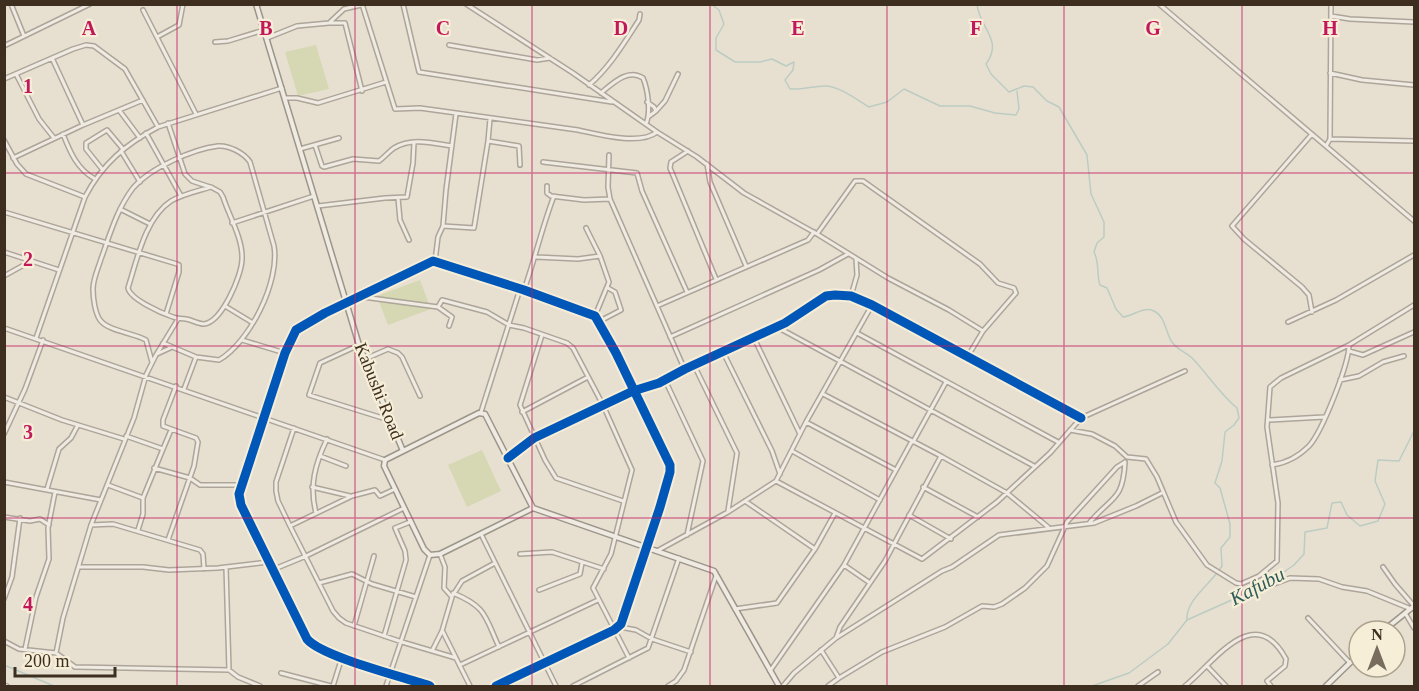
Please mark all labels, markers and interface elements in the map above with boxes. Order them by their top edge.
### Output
text: A [82,17,97,39]
text: B [259,17,273,39]
text: C [436,17,450,39]
text: D [614,17,628,39]
text: E [791,17,805,39]
text: F [970,17,982,39]
text: G [1145,17,1161,39]
text: H [1322,17,1338,39]
text: 1 [23,75,33,97]
text: 2 [23,248,33,270]
street label: Kabushi Road [351,340,407,442]
text: 3 [23,421,33,443]
water label: Kafubu [1225,562,1289,611]
text: 4 [23,593,33,615]
north arrow [1347,619,1407,679]
text: N [1371,626,1383,643]
scale bar [15,640,116,678]
text: 200 m [24,651,70,671]

